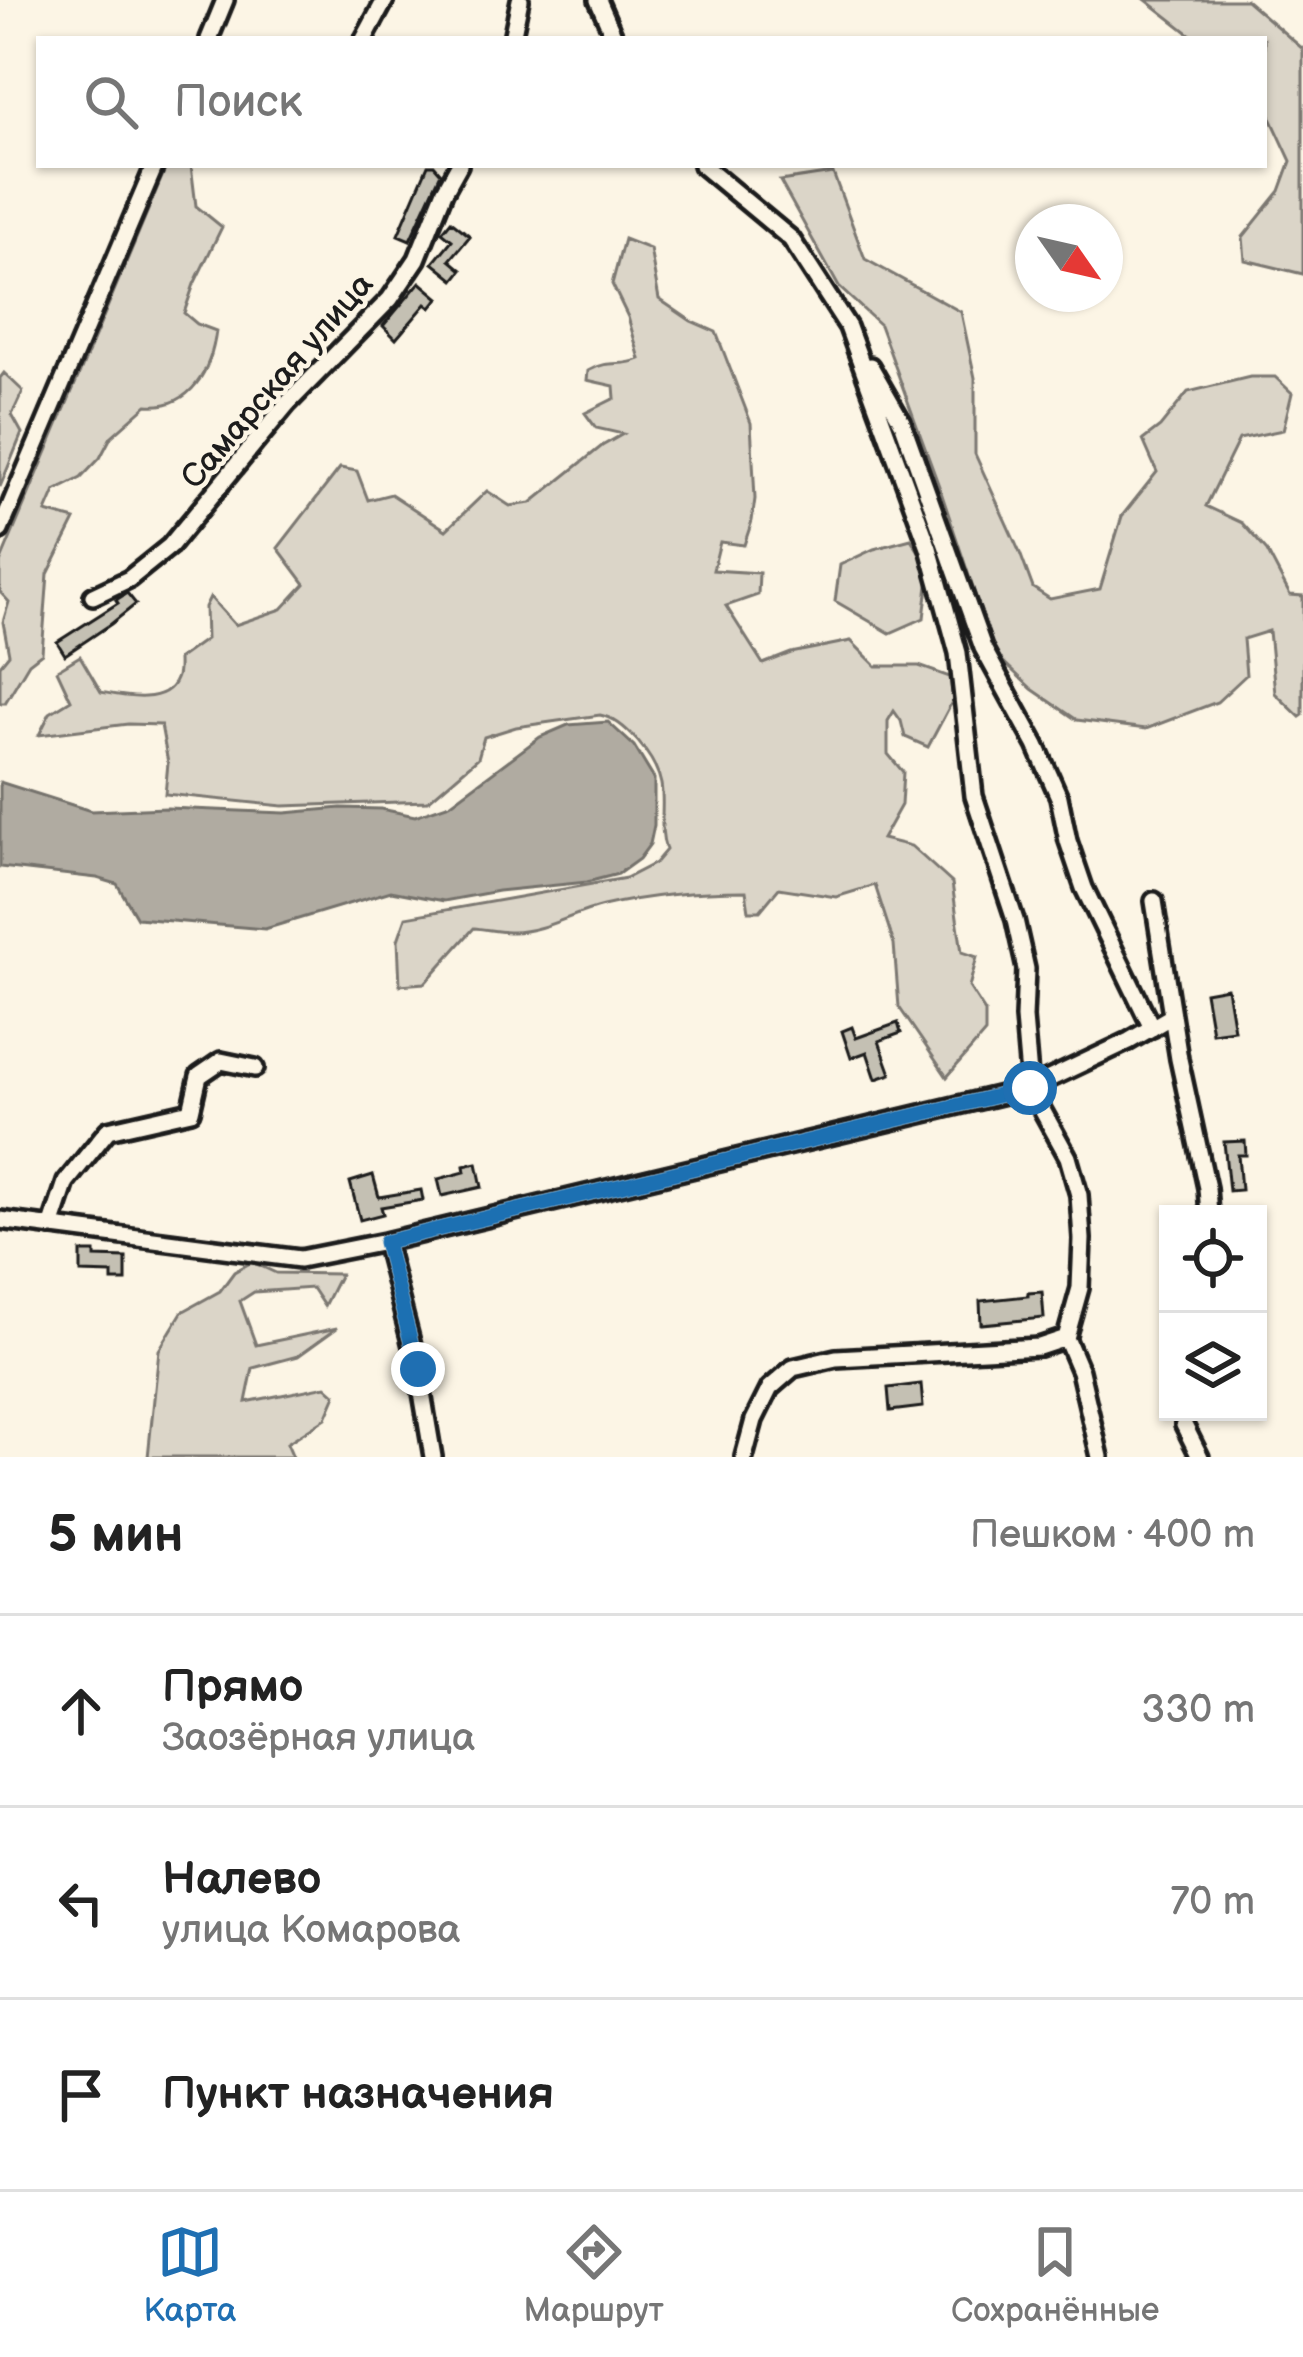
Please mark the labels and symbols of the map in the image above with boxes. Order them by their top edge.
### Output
north arrow [1015,204,1123,312]
street label: Самарская улица [173,265,382,497]
route start [1003,1061,1057,1115]
route end [391,1342,445,1396]

